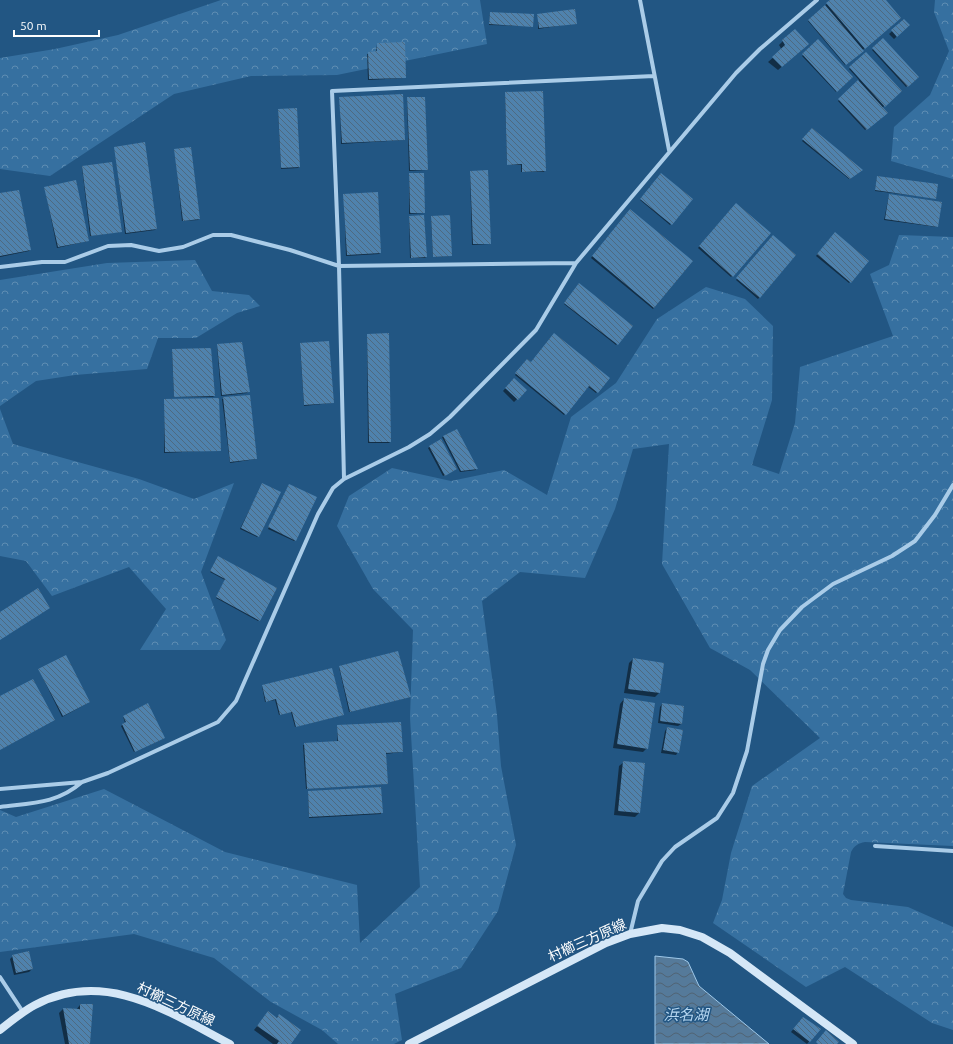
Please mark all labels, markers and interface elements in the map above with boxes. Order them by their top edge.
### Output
scale bar [14,12,99,38]
text: 50 m [20,19,47,32]
street label: 村櫛三方原線 [545,916,629,964]
street label: 村櫛三方原線 [135,979,217,1029]
water label: 浜名湖 [663,1006,710,1023]

